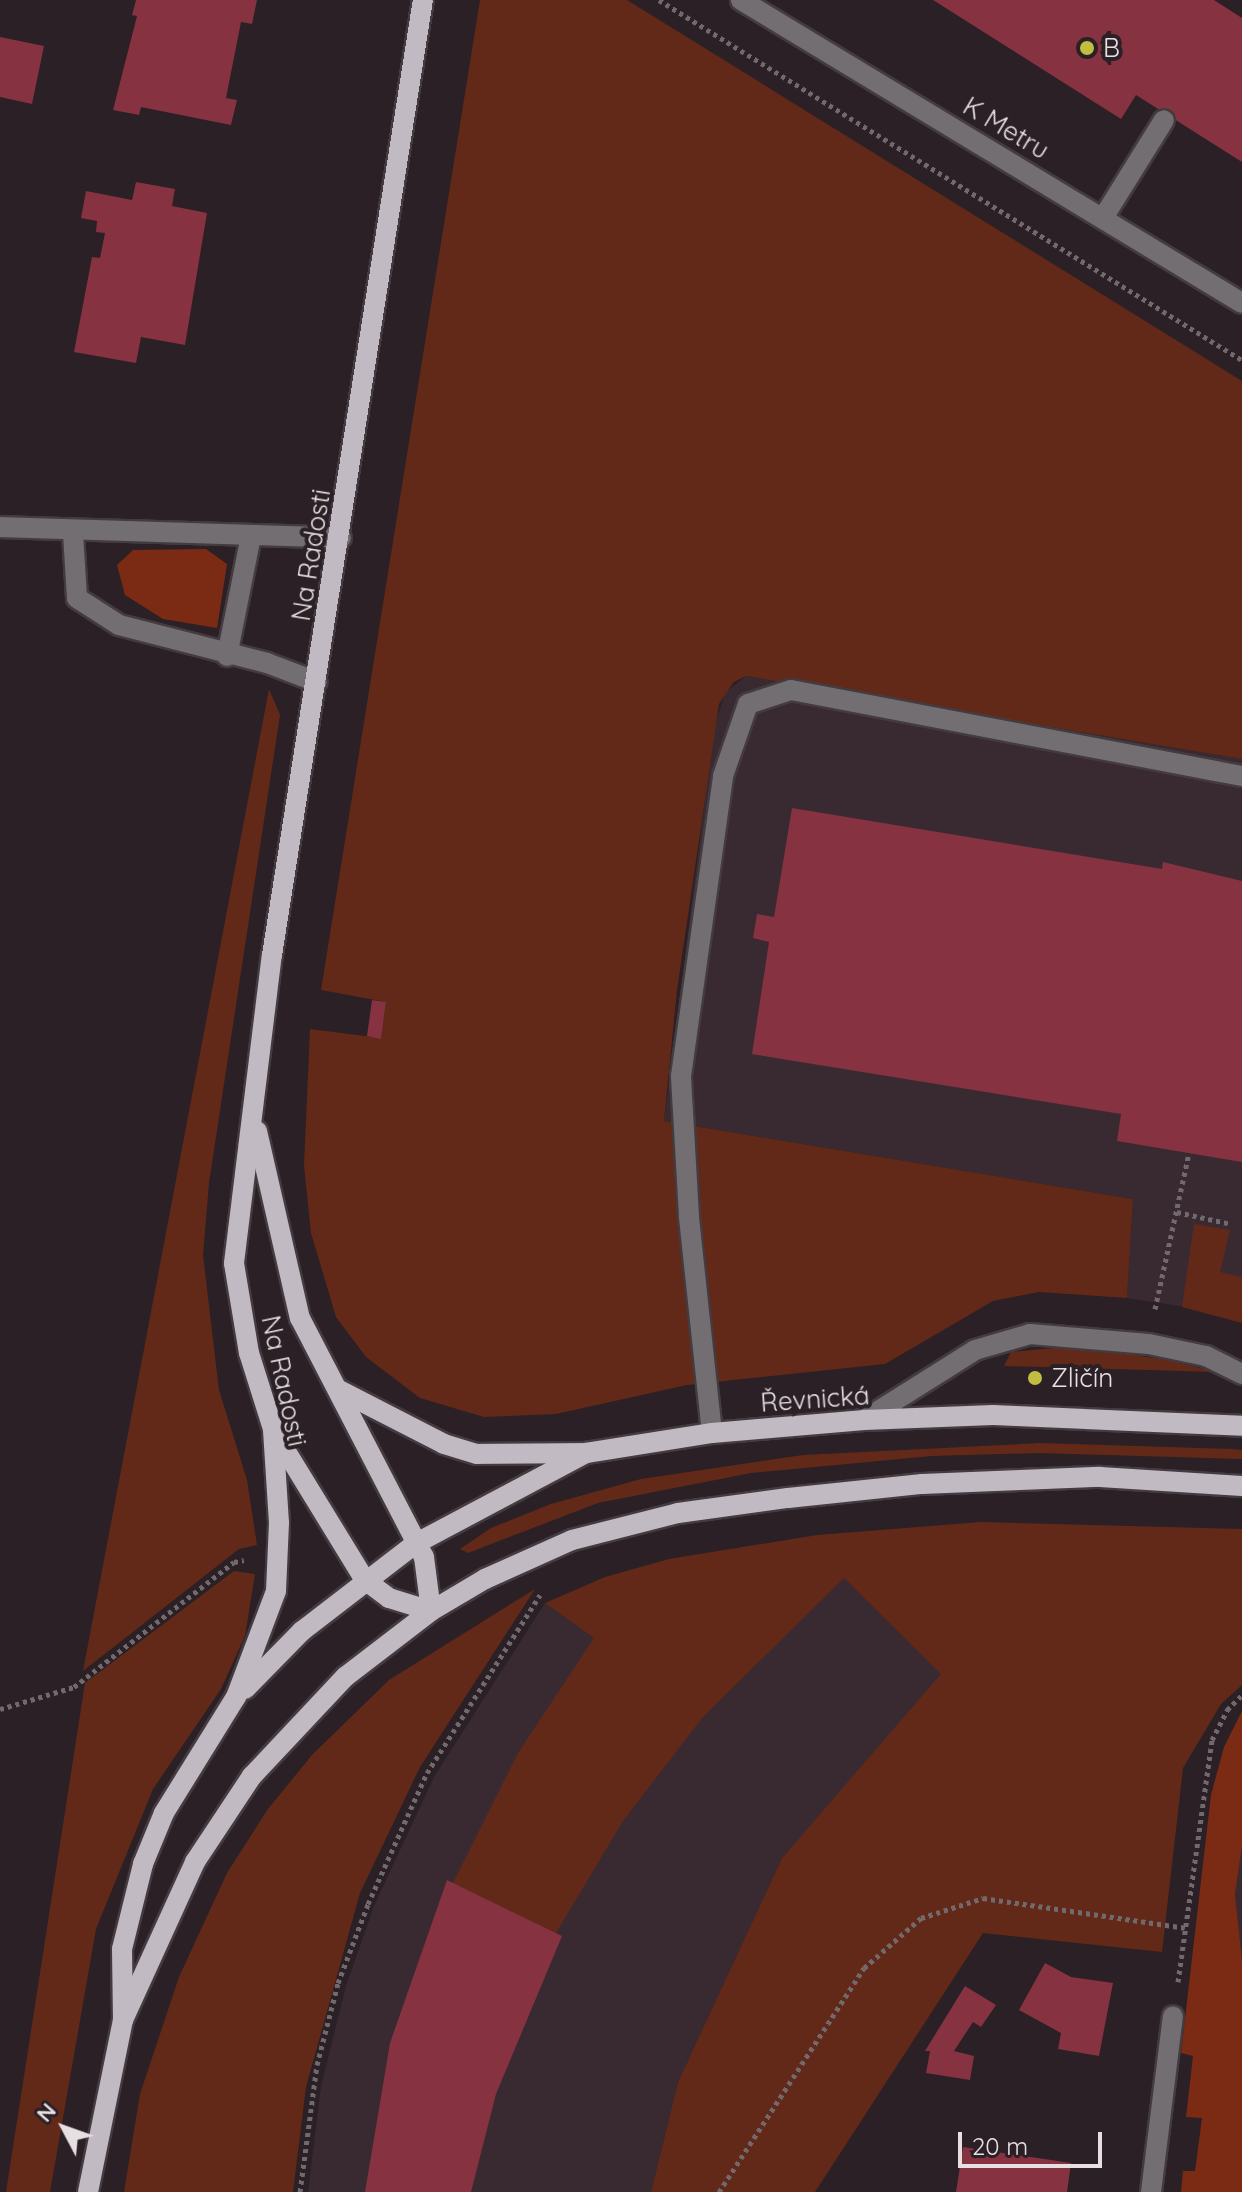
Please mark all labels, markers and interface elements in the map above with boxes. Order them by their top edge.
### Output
place label: B [1103,32,1120,64]
marker: B [1078,39,1096,57]
street label: K Metru [957,90,1055,166]
street label: Na Radosti [285,487,337,623]
street label: Na Radosti [255,1313,313,1449]
place label: Zličín [1051,1362,1113,1394]
marker: Zličín [1026,1369,1044,1387]
street label: Řevnická [759,1380,871,1418]
north arrow [24,2088,104,2168]
text: N [30,2097,62,2128]
scale bar [962,2116,1106,2166]
text: 20 m [972,2131,1028,2161]

